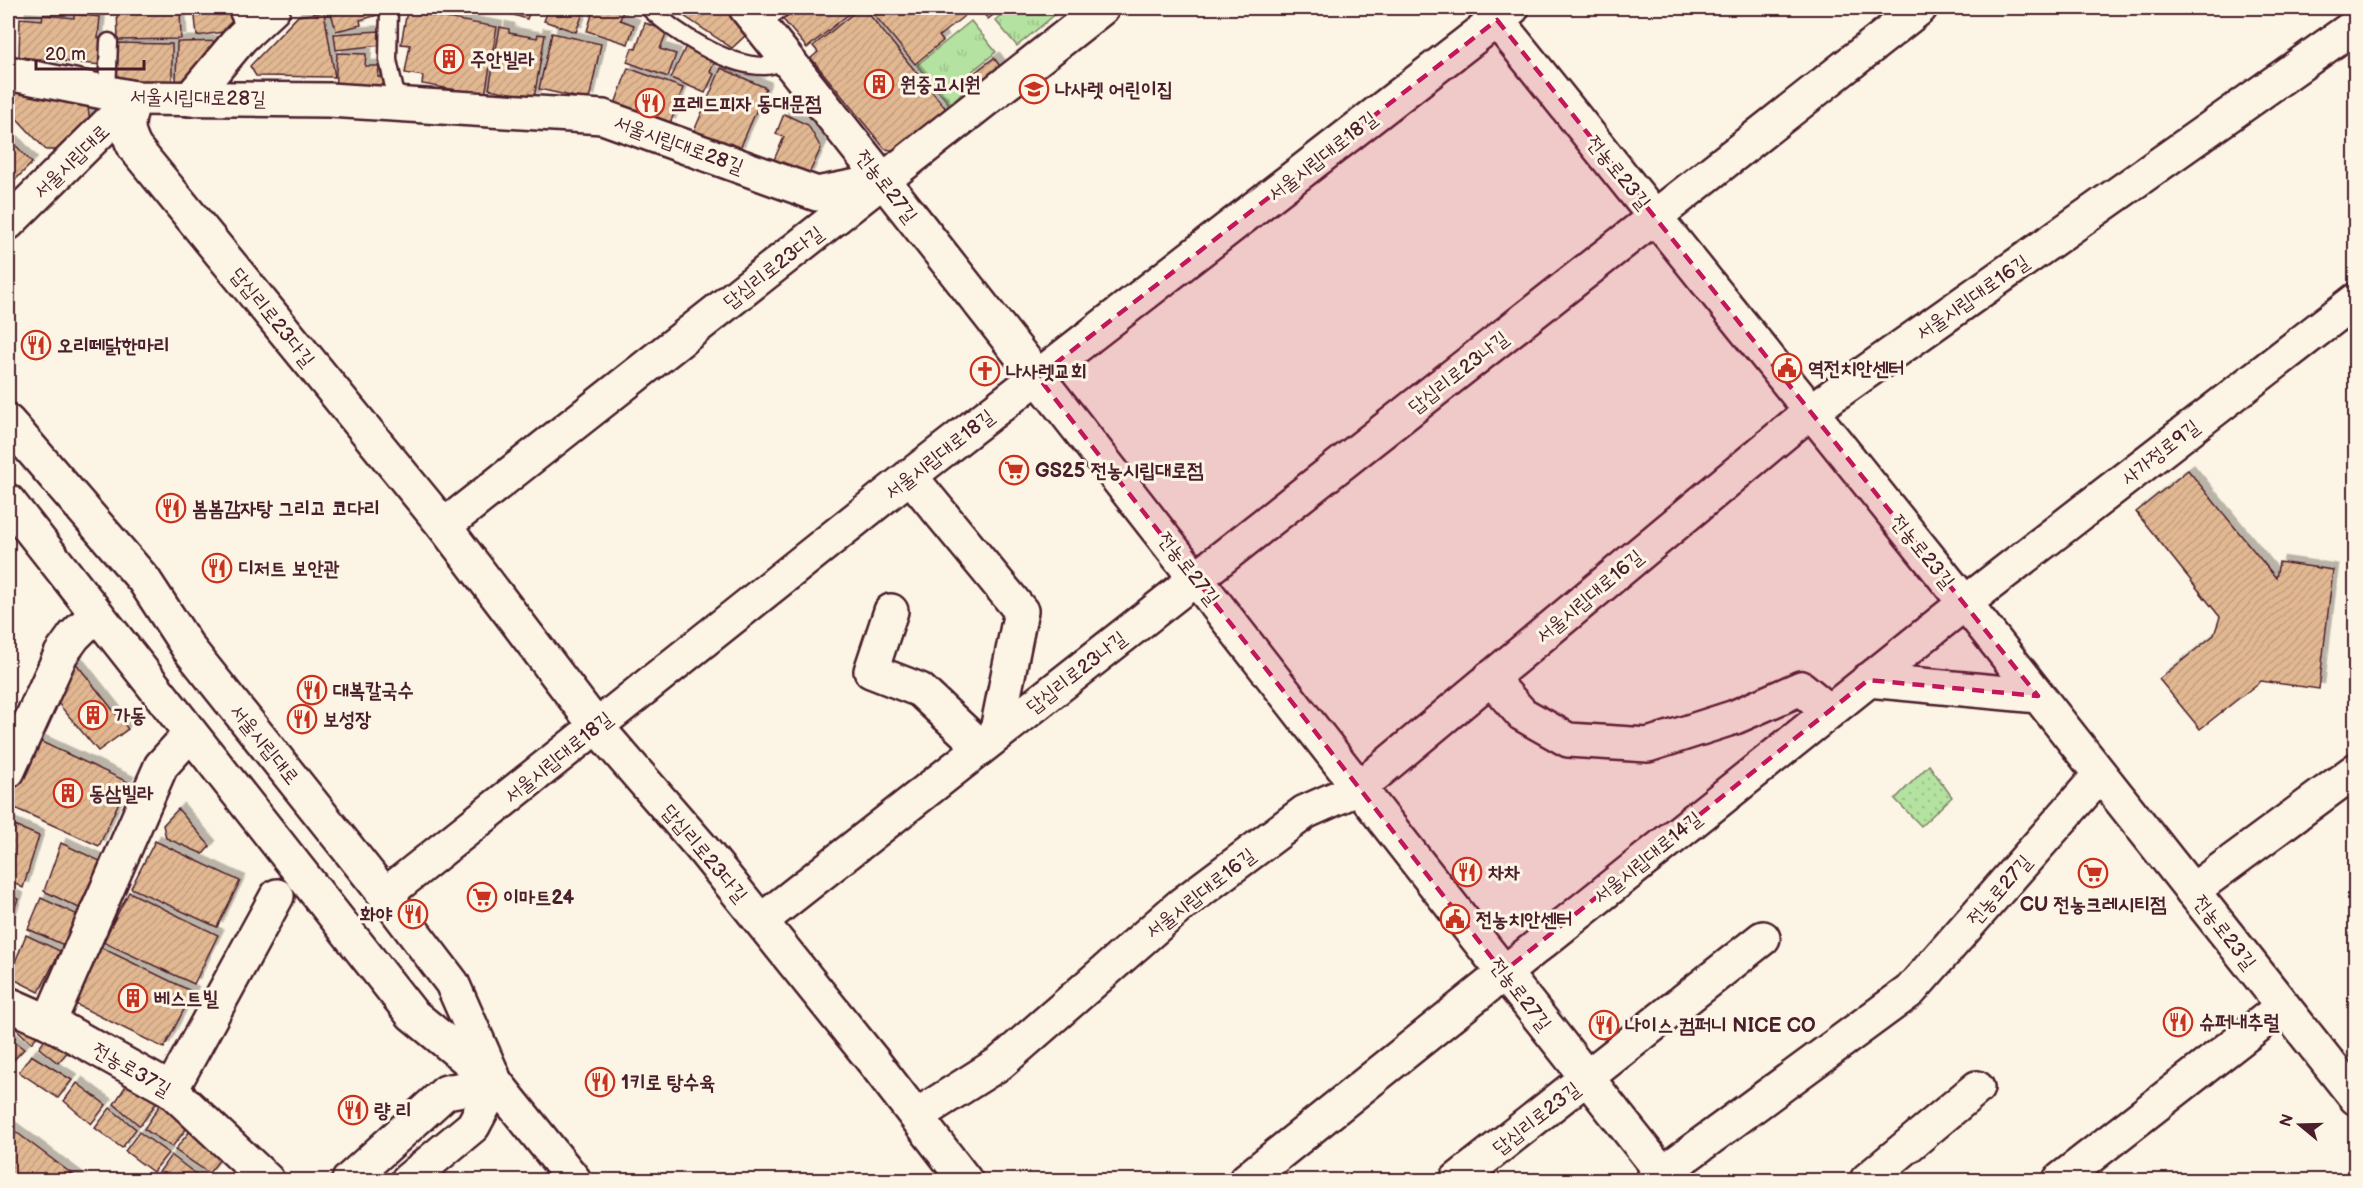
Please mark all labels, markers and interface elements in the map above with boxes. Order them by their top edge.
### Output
scale bar [36,33,144,71]
building icon: 주안빌라 [433,43,465,75]
text: 20 m [45,44,86,65]
place label: 주안빌라 [470,48,535,72]
building icon: 원중고시원 [863,68,895,100]
place label: 원중고시원 [900,73,980,97]
school or university icon: 나사렛 어린이집 [1018,73,1050,105]
place label: 나사렛 어린이집 [1055,78,1173,102]
street label: 서울시립대로28길 [130,85,266,111]
restaurant icon: 프레드피자 동대문점 [634,87,666,119]
place label: 프레드피자 동대문점 [671,92,821,116]
street label: 서울시립대로18길 [1263,107,1382,207]
street label: 서울시립대로28길 [611,110,747,179]
street label: 서울시립대로 [29,120,115,204]
street label: 전농로23길 [1581,131,1655,214]
street label: 전농로27길 [850,145,922,228]
street label: 답십리로23다길 [719,221,828,314]
street label: 서울시립대로16길 [1911,250,2034,346]
street label: 답십리로23다길 [225,263,319,372]
street label: 답십리로23나길 [1404,326,1513,419]
restaurant icon: 오리떼닭한마리 [20,329,52,361]
place label: 오리떼닭한마리 [57,334,170,358]
public building icon: 역전치안센터 [1771,352,1803,384]
church icon: 나사렛교회 [969,355,1001,387]
place label: 역전치안센터 [1808,357,1905,381]
place label: 나사렛교회 [1006,360,1086,384]
street label: 서울시립대로18길 [880,405,999,505]
street label: 사가정로9길 [2117,415,2204,491]
supermarket icon: GS25 전농시립대로점 [998,454,1030,486]
place label: GS25 전농시립대로점 [1035,459,1203,483]
restaurant icon: 봄봄감자탕 그리고 코다리 [155,492,187,524]
place label: 봄봄감자탕 그리고 코다리 [192,497,380,521]
street label: 전농로23길 [1885,510,1959,593]
street label: 전농로27길 [1152,527,1224,610]
street label: 서울시립대로16길 [1531,545,1648,649]
restaurant icon: 디저트 보안관 [201,552,233,584]
place label: 디저트 보안관 [238,557,340,581]
street label: 답십리로23나길 [1022,626,1131,719]
restaurant icon: 대복칼국수 [296,674,328,706]
place label: 대복칼국수 [333,679,413,703]
building icon: 가동 [77,699,109,731]
street label: 서울시립대로 [225,700,304,790]
restaurant icon: 보성장 [286,703,318,735]
place label: 가동 [114,704,146,728]
street label: 서울시립대로18길 [500,707,617,809]
place label: 보성장 [323,708,371,732]
building icon: 동삼빌라 [52,777,84,809]
place label: 동삼빌라 [89,782,154,806]
street label: 답십리로23다길 [656,800,752,907]
street label: 서울시립대로14길 [1589,807,1707,909]
street label: 서울시립대로16길 [1141,844,1260,944]
street label: 전농로27길 [1962,850,2037,931]
restaurant icon: 차차 [1451,856,1483,888]
supermarket icon: CU 전농크레시티점 [2077,857,2109,889]
place label: 차차 [1488,861,1520,885]
supermarket icon: 이마트24 [466,881,498,913]
place label: 이마트24 [503,886,574,910]
street label: 전농로23길 [2188,891,2261,975]
place label: CU 전농크레시티점 [2020,893,2166,917]
restaurant icon: 화야 [397,898,429,930]
place label: 화야 [360,903,393,927]
public building icon: 전농치안센터 [1439,903,1471,935]
place label: 전농치안센터 [1476,908,1573,932]
street label: 전농로27길 [1484,953,1556,1036]
building icon: 베스트빌 [117,982,149,1014]
place label: 베스트빌 [154,987,219,1011]
restaurant icon: 슈퍼내추럴 [2162,1006,2194,1038]
restaurant icon: 나이스 컴퍼니 NICE CO [1588,1009,1620,1041]
place label: 슈퍼내추럴 [2199,1011,2279,1035]
place label: 나이스 컴퍼니 NICE CO [1625,1014,1816,1038]
street label: 전농로37길 [88,1038,175,1102]
restaurant icon: 1키로 탕수육 [584,1066,616,1098]
place label: 1키로 탕수육 [621,1071,715,1095]
street label: 답십리로23길 [1488,1077,1585,1160]
restaurant icon: 량 리 [337,1094,369,1126]
north arrow [2270,1095,2330,1155]
place label: 량 리 [374,1099,412,1123]
text: N [2276,1112,2298,1129]

